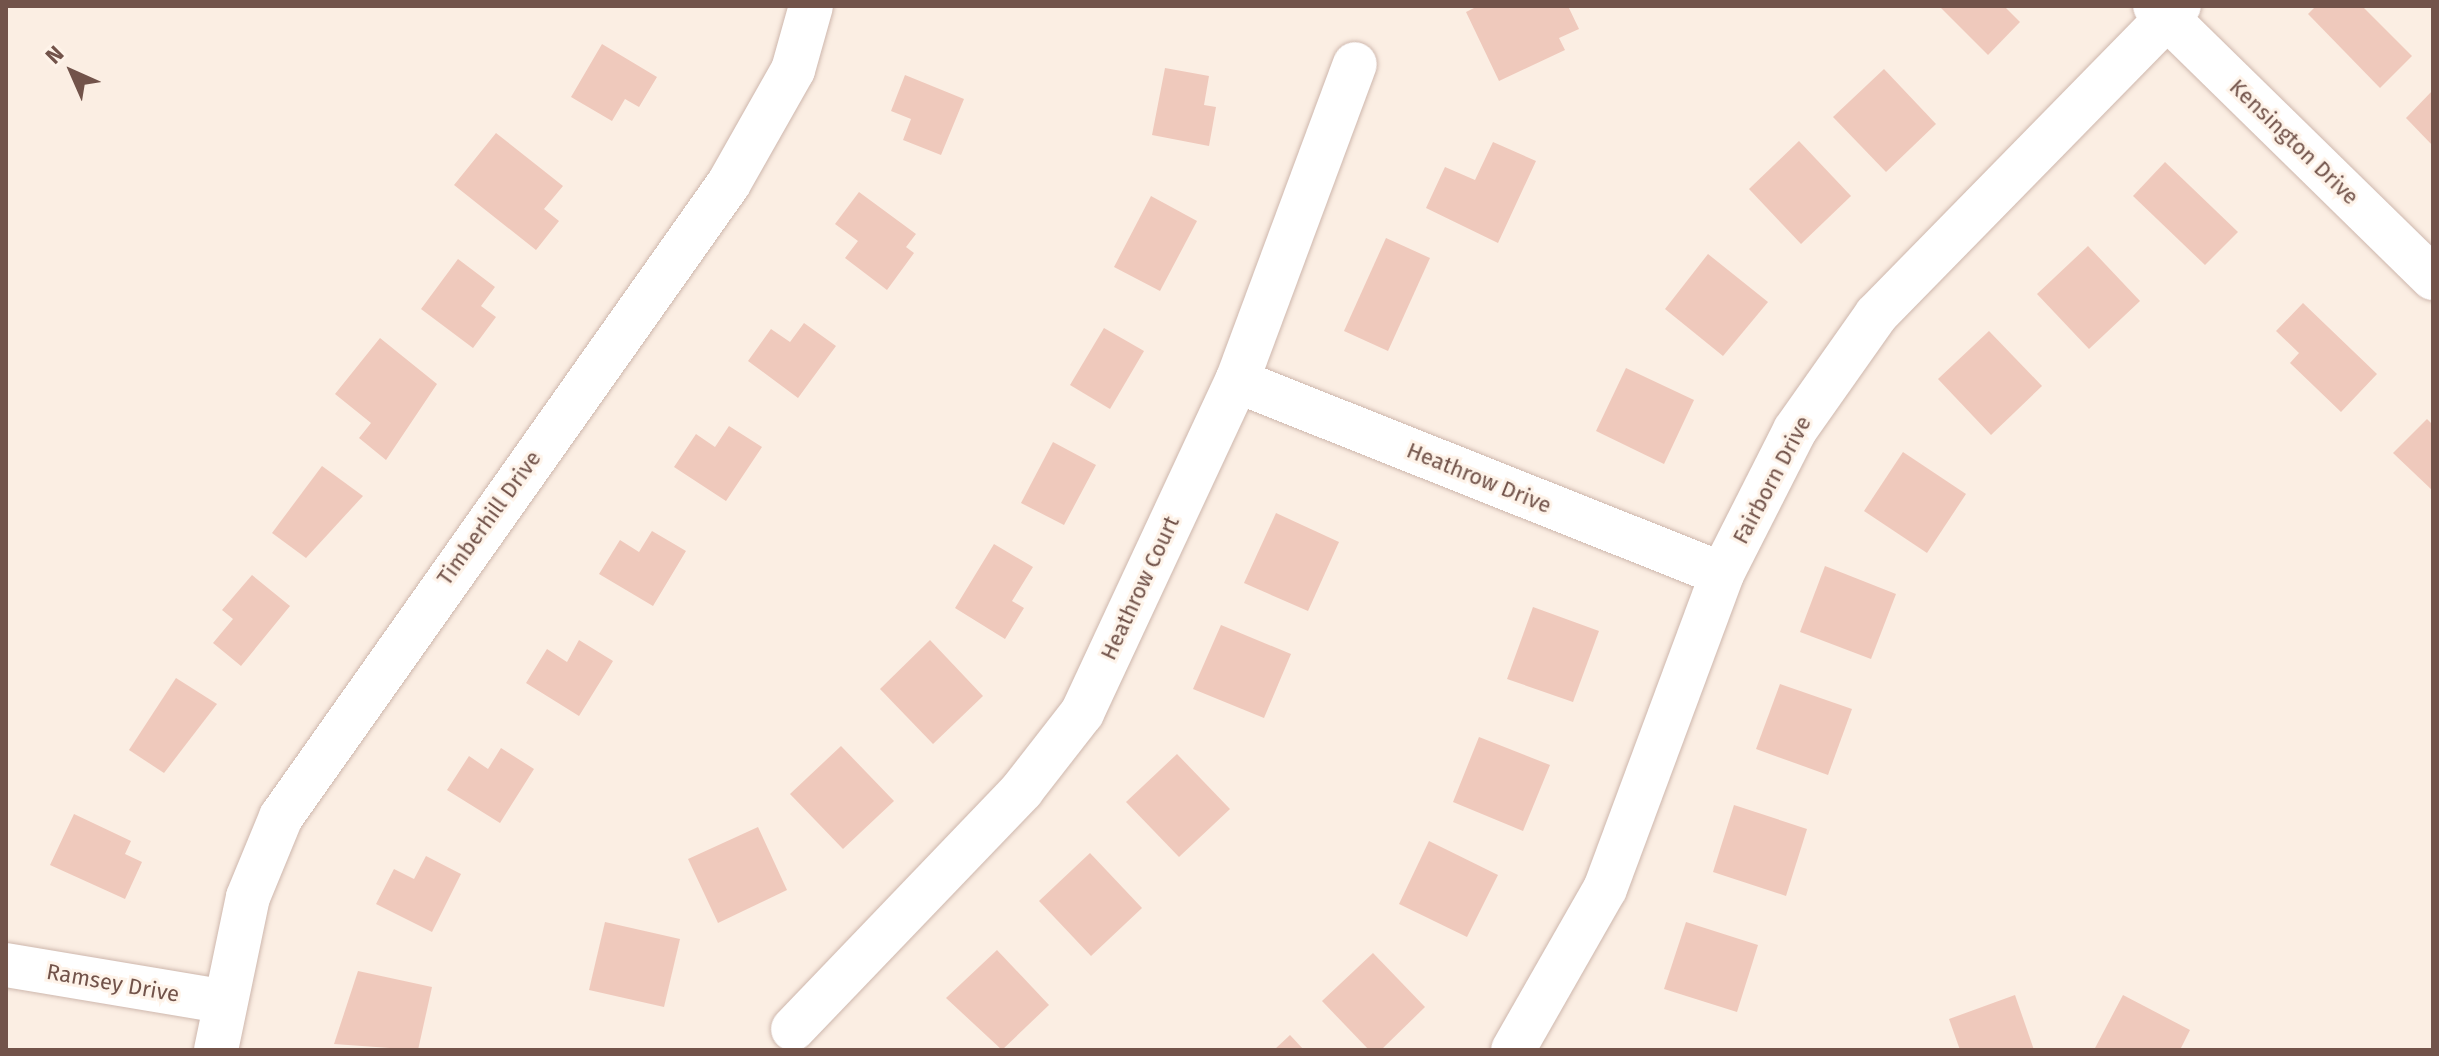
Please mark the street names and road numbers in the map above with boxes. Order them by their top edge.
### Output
street label: Kensington Drive [2224,74,2364,210]
street label: Fairborn Drive [1727,412,1817,548]
street label: Heathrow Drive [1403,437,1555,519]
street label: Timberhill Drive [431,446,547,590]
street label: Heathrow Court [1095,512,1185,664]
street label: Ramsey Drive [45,958,181,1008]

